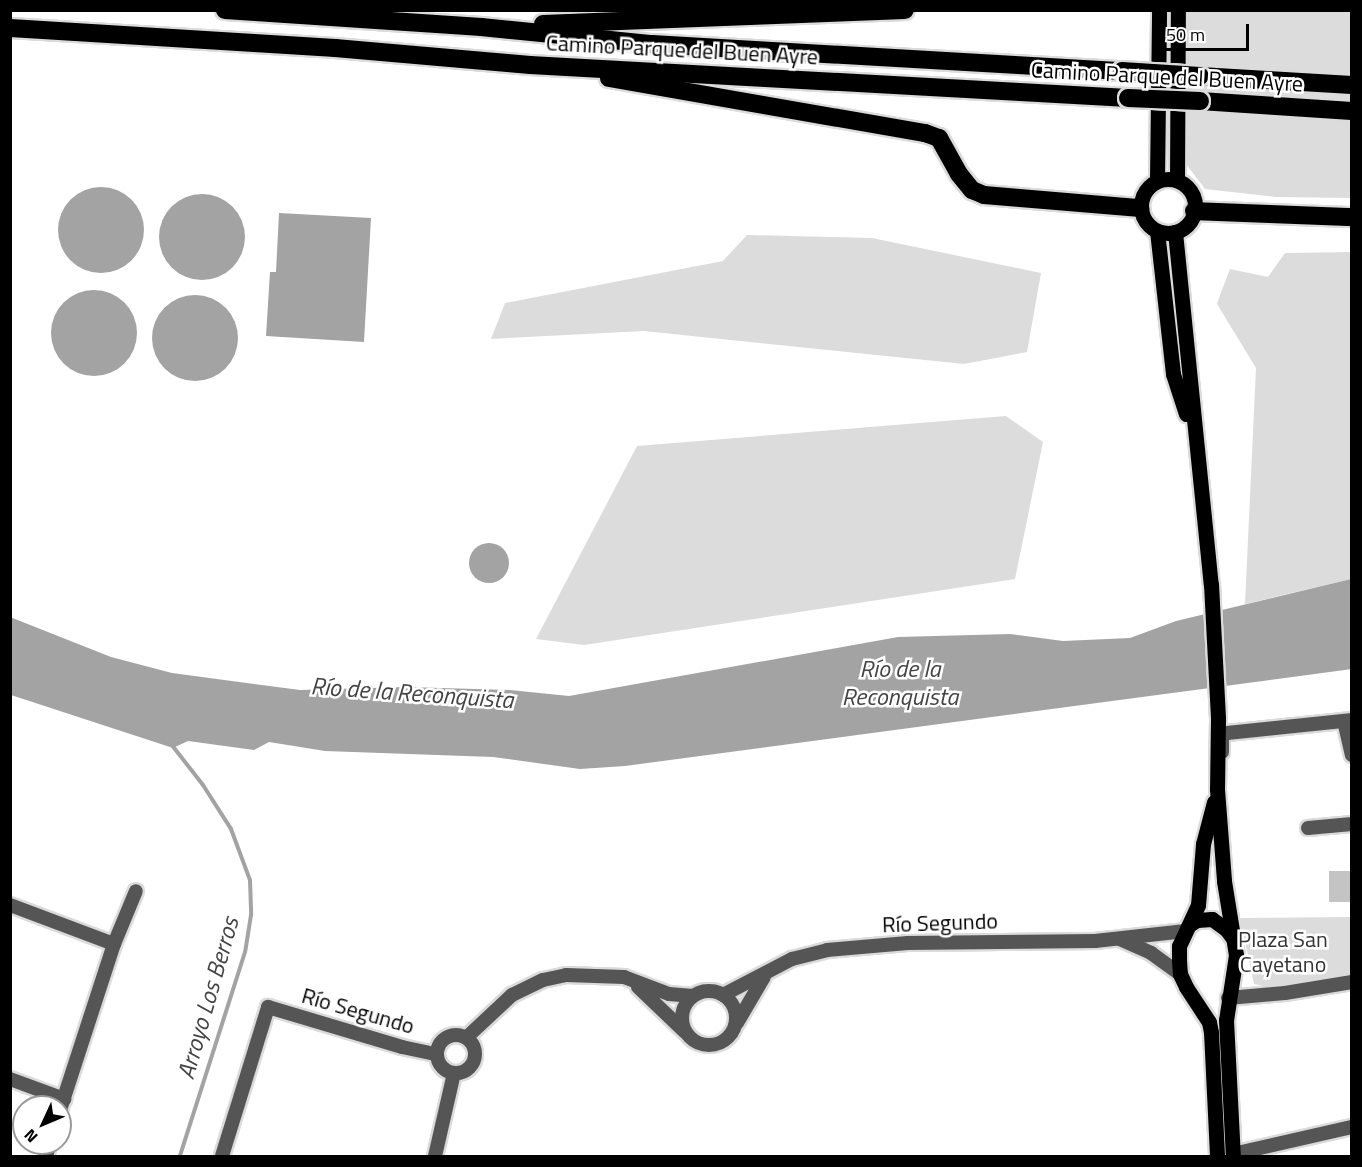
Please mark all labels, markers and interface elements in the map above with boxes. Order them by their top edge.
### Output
scale bar [1158,12,1252,50]
text: 50 m [1166,21,1205,48]
street label: Camino Parque del Buen Ayre [545,30,819,70]
street label: Camino Parque del Buen Ayre [1030,57,1304,97]
water label: Río de la Reconquista [842,655,958,711]
water label: Río de la Reconquista [310,672,514,714]
street label: Río Segundo [882,908,998,938]
water label: Arroyo Los Berros [171,914,245,1082]
park label: Plaza San Cayetano [1238,926,1328,978]
street label: Río Segundo [299,982,417,1040]
north arrow [12,1095,72,1155]
text: N [18,1124,43,1148]

